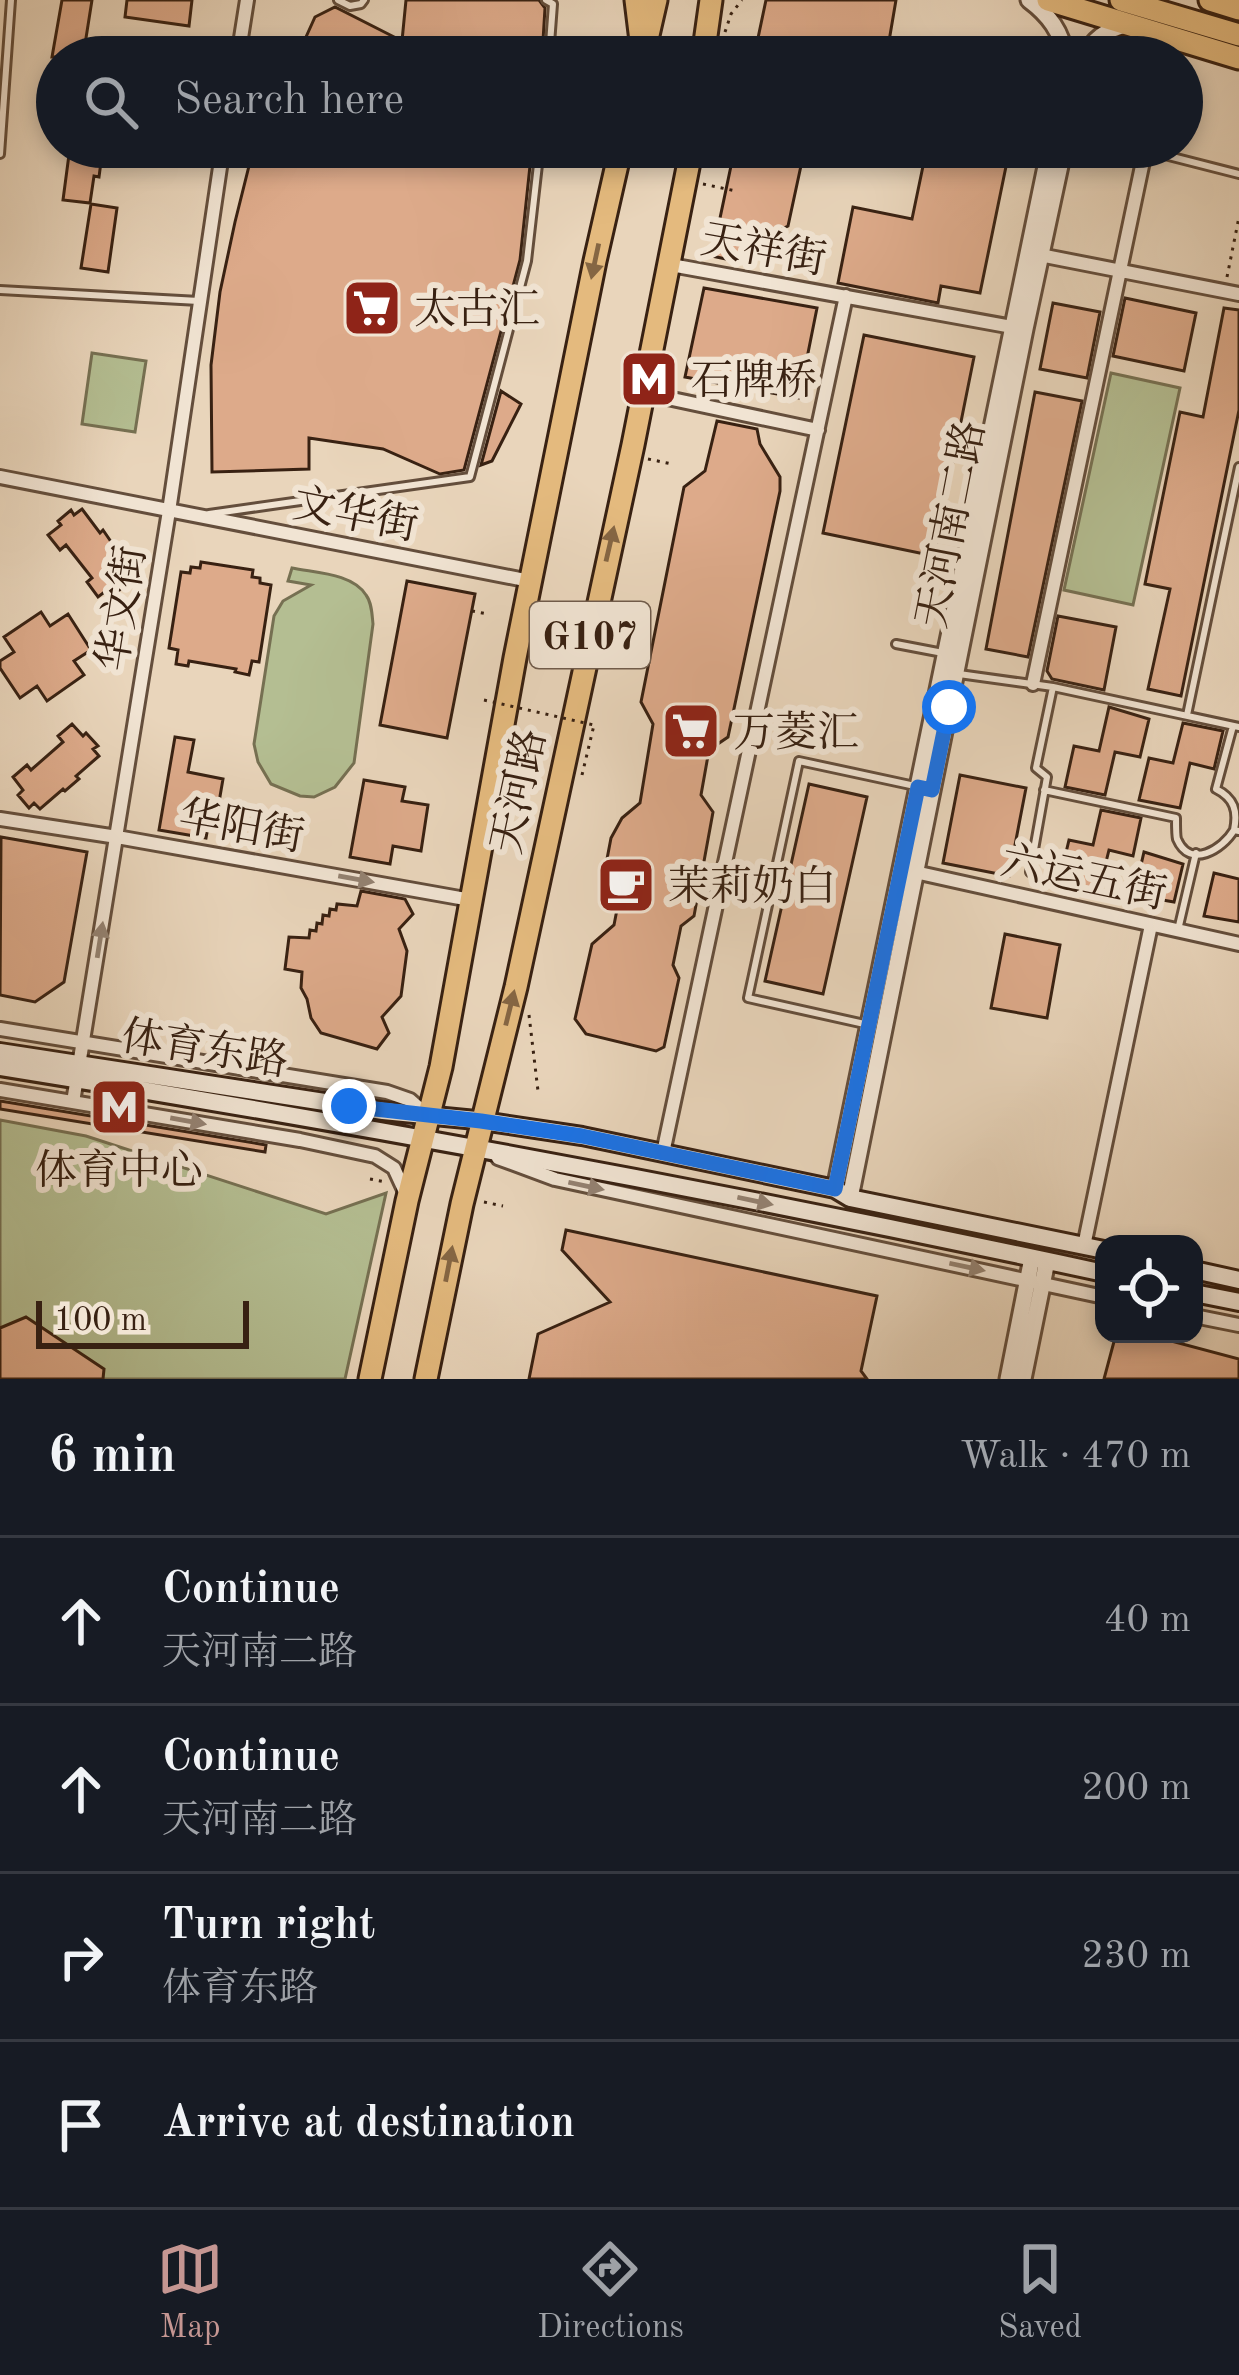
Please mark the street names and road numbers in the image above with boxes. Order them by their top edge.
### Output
street label: 天祥街 [698,216,830,284]
street label: 天河南二路 [908,417,994,632]
street label: 文华街 [289,480,422,550]
street label: 华文街 [89,542,155,674]
road number: G107 [530,602,650,668]
street label: 天河路 [483,725,555,858]
street label: 华阳街 [176,793,308,861]
street label: 六运五街 [997,838,1171,918]
street label: 体育东路 [118,1013,291,1085]

